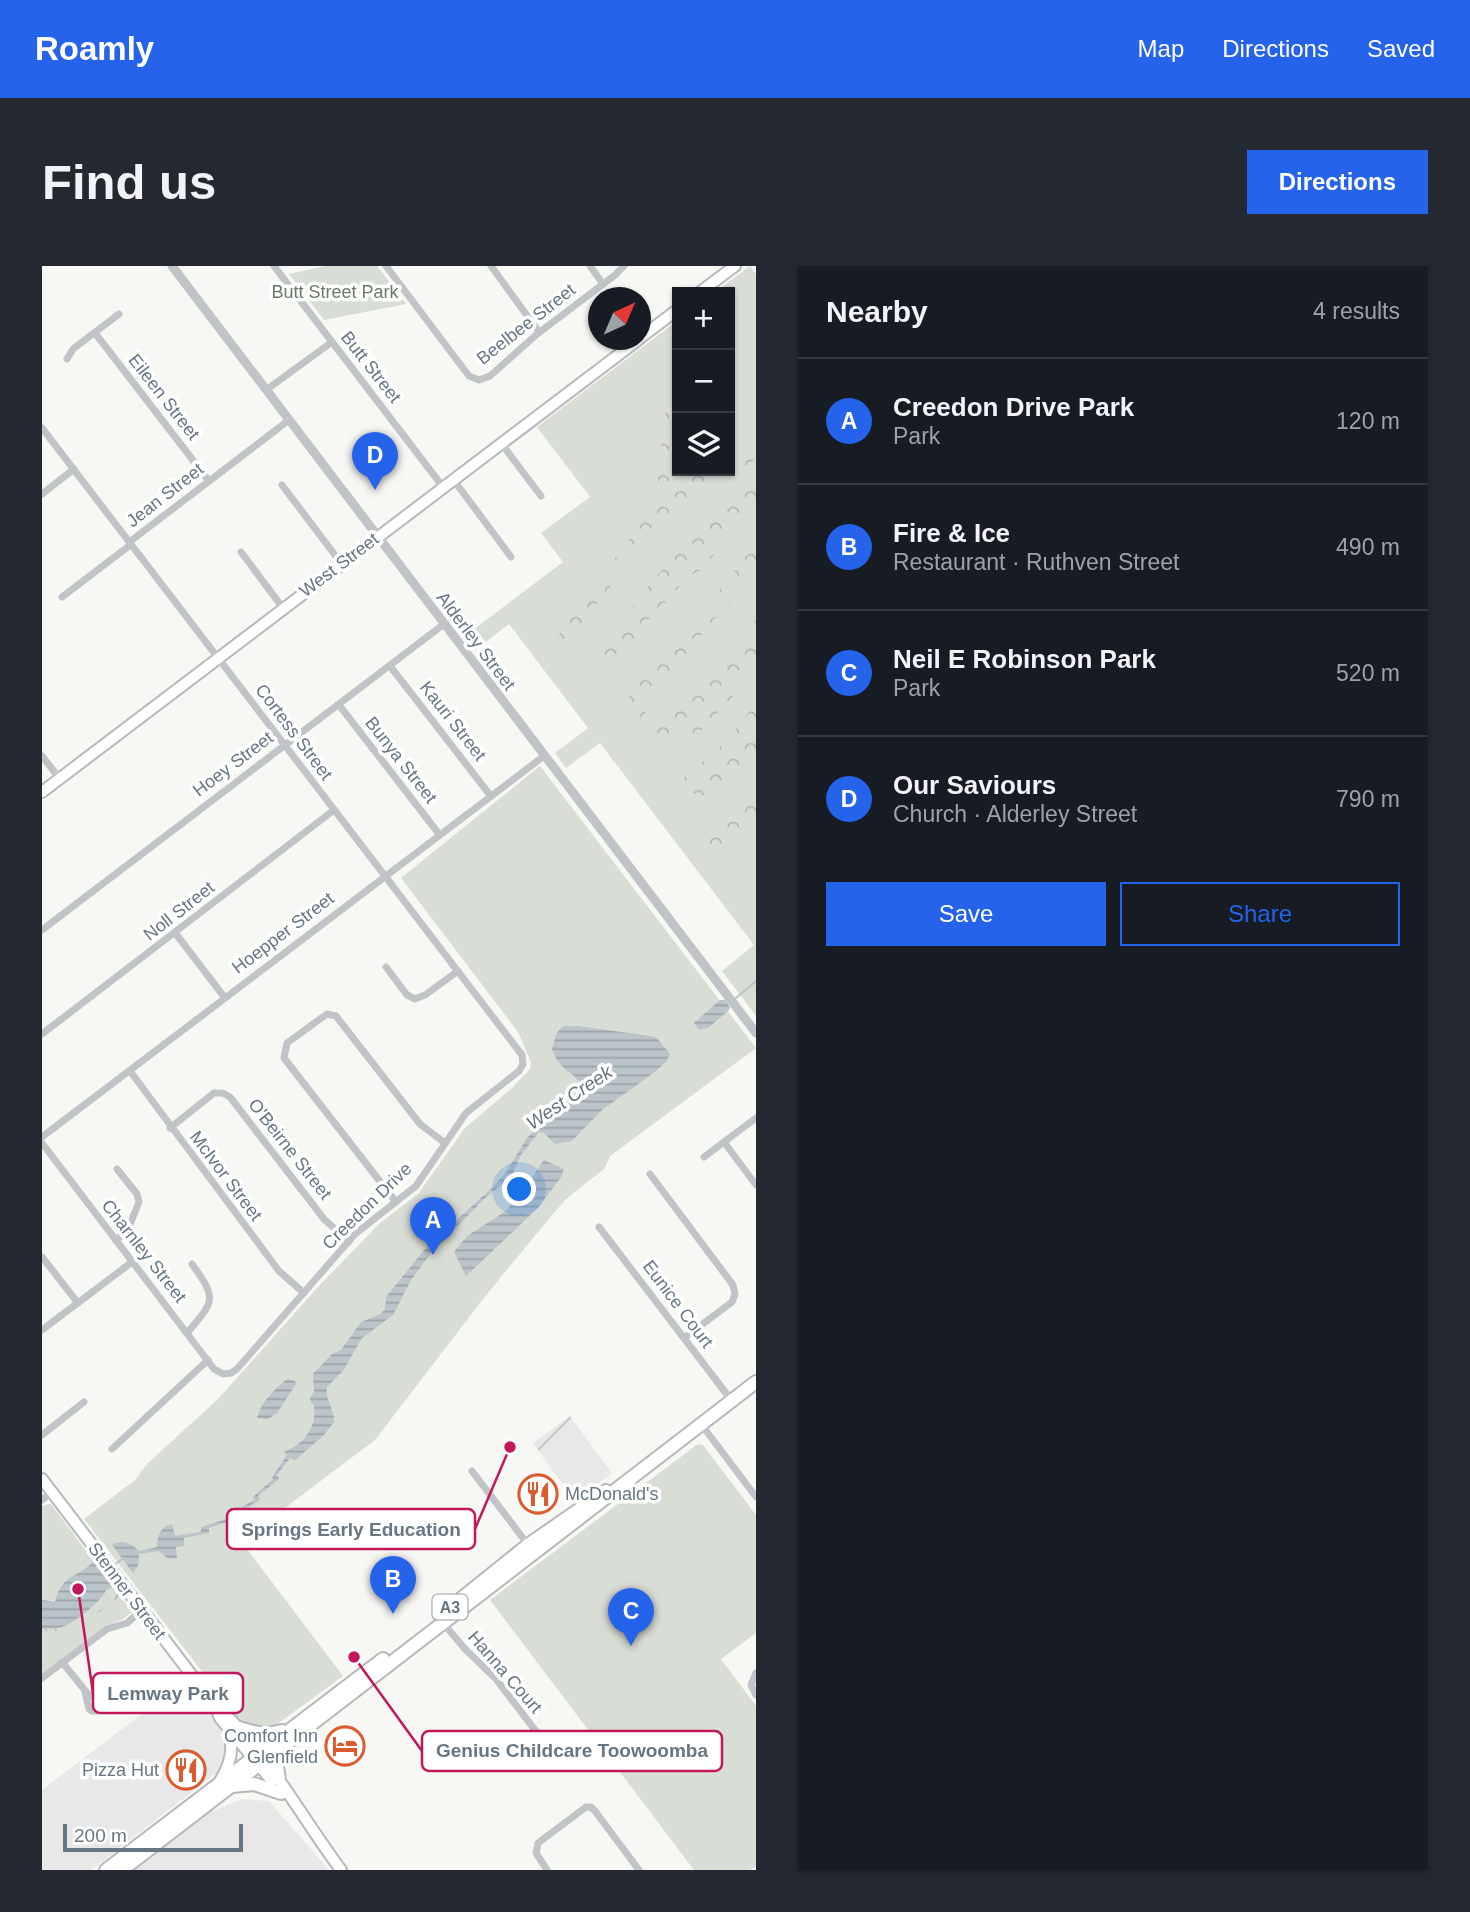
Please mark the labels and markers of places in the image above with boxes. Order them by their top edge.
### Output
pin: D [352,432,398,490]
pin: A [410,1197,456,1255]
restaurant icon: McDonald's [517,1473,559,1515]
place label: McDonald's [565,1484,658,1504]
callout: Springs Early Education [227,1509,475,1549]
pin: B [370,1556,416,1614]
pin: C [608,1588,654,1646]
callout: Lemway Park [93,1673,243,1713]
hotel icon: Comfort Inn Glenfield [324,1725,366,1767]
place label: Comfort Inn Glenfield [224,1726,318,1767]
callout: Genius Childcare Toowoomba [422,1731,722,1771]
restaurant icon: Pizza Hut [165,1749,207,1791]
place label: Pizza Hut [82,1760,159,1780]

